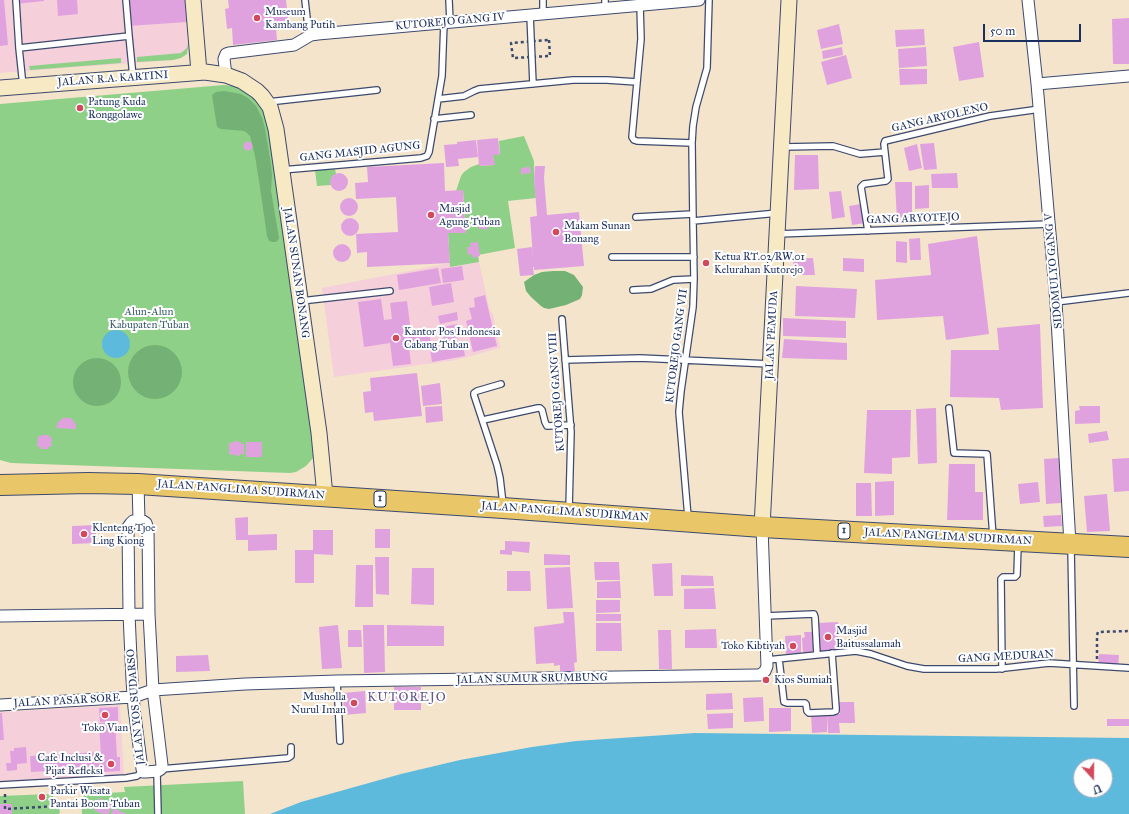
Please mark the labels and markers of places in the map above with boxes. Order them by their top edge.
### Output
place label: Museum Kambang Putih [265,5,335,31]
marker: Museum Kambang Putih [252,13,262,23]
place label: Patung Kuda Ronggolawe [88,95,146,121]
marker: Patung Kuda Ronggolawe [75,103,85,113]
place label: Masjid Agung Tuban [439,202,500,228]
marker: Masjid Agung Tuban [426,210,436,220]
place label: Makam Sunan Bonang [564,219,630,245]
marker: Makam Sunan Bonang [551,227,561,237]
place label: Ketua RT.02/RW.01 Kelurahan Kutorejo [714,250,805,276]
marker: Ketua RT.02/RW.01 Kelurahan Kutorejo [701,258,711,268]
place label: Kantor Pos Indonesia Cabang Tuban [404,325,500,351]
marker: Kantor Pos Indonesia Cabang Tuban [391,333,401,343]
place label: Klenteng Tjoe Ling Kiong [92,521,156,547]
marker: Klenteng Tjoe Ling Kiong [79,529,89,539]
place label: Masjid Baitussalamah [836,624,901,650]
marker: Masjid Baitussalamah [823,632,833,642]
place label: Toko Kibtiyah [721,639,785,653]
marker: Toko Kibtiyah [788,641,798,651]
place label: Kios Sumiah [774,673,832,687]
marker: Kios Sumiah [761,675,771,685]
place label: Musholla Nurul Iman [291,690,346,716]
marker: Musholla Nurul Iman [349,698,359,708]
marker: Toko Vian [100,710,110,720]
place label: Toko Vian [82,721,128,735]
place label: Cafe Inclusi & Pijat Refleksi [37,751,103,777]
marker: Cafe Inclusi & Pijat Refleksi [106,759,116,769]
place label: Parkir Wisata Pantai Boom Tuban [50,784,140,810]
marker: Parkir Wisata Pantai Boom Tuban [37,792,47,802]

